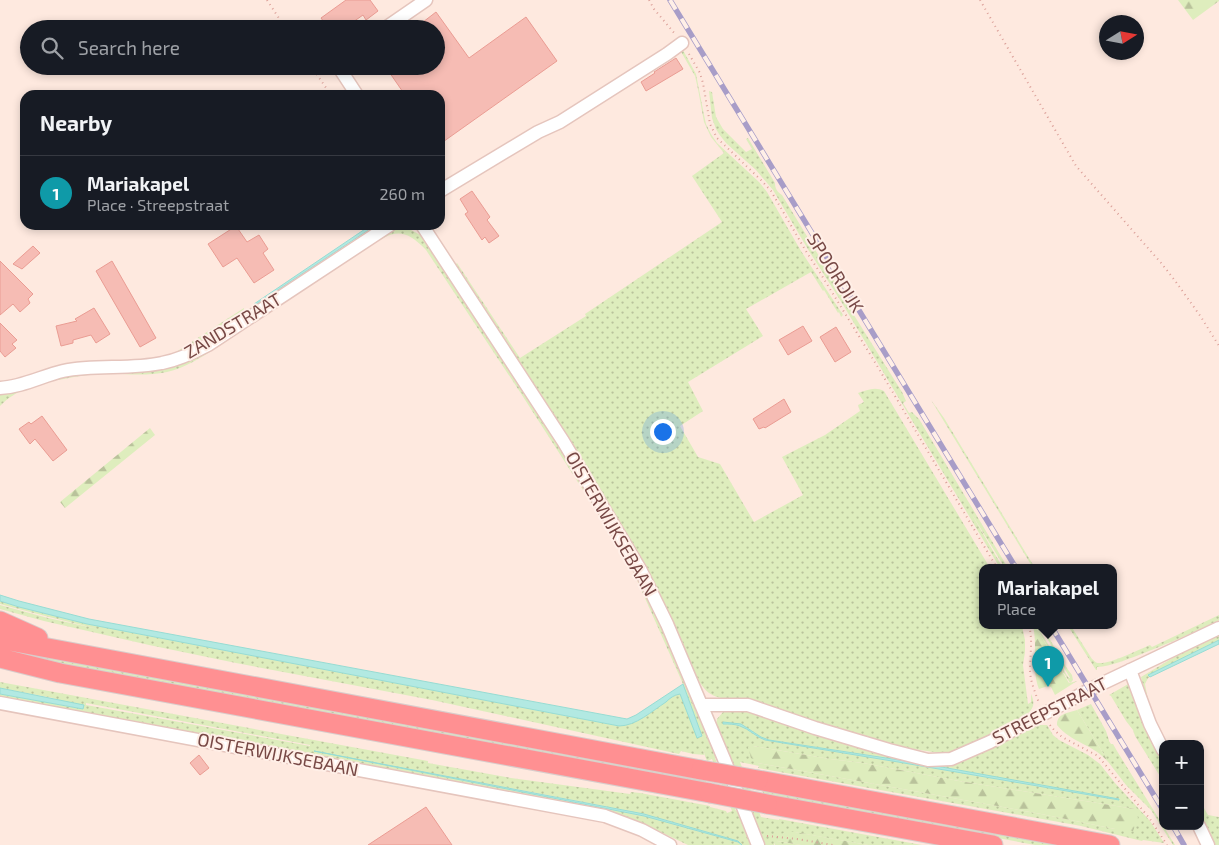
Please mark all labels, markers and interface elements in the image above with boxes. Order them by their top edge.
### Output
north arrow [1099,15,1144,60]
search box [20,20,445,75]
icon: search [38,34,66,62]
text: Search here [78,36,180,59]
text: Nearby [40,110,112,135]
text: Mariakapel [87,172,189,195]
text: 1 [53,184,59,203]
text: 260 m [380,184,425,203]
text: Place · Streepstraat [87,195,229,214]
street label: SPOORDIJK [803,229,869,316]
street label: ZANDSTRAAT [180,287,286,363]
your location [650,419,676,445]
street label: OISTERWIJKSEBAAN [561,447,662,600]
popup [979,564,1117,629]
text: Mariakapel [997,576,1099,599]
text: Place [997,599,1036,618]
pin: 1 [1032,646,1064,687]
street label: STREEPSTRAAT [988,671,1111,748]
street label: OISTERWIJKSEBAAN [196,728,361,780]
map controls [1159,740,1204,830]
button: + [1159,740,1204,785]
button: − [1159,785,1204,830]

